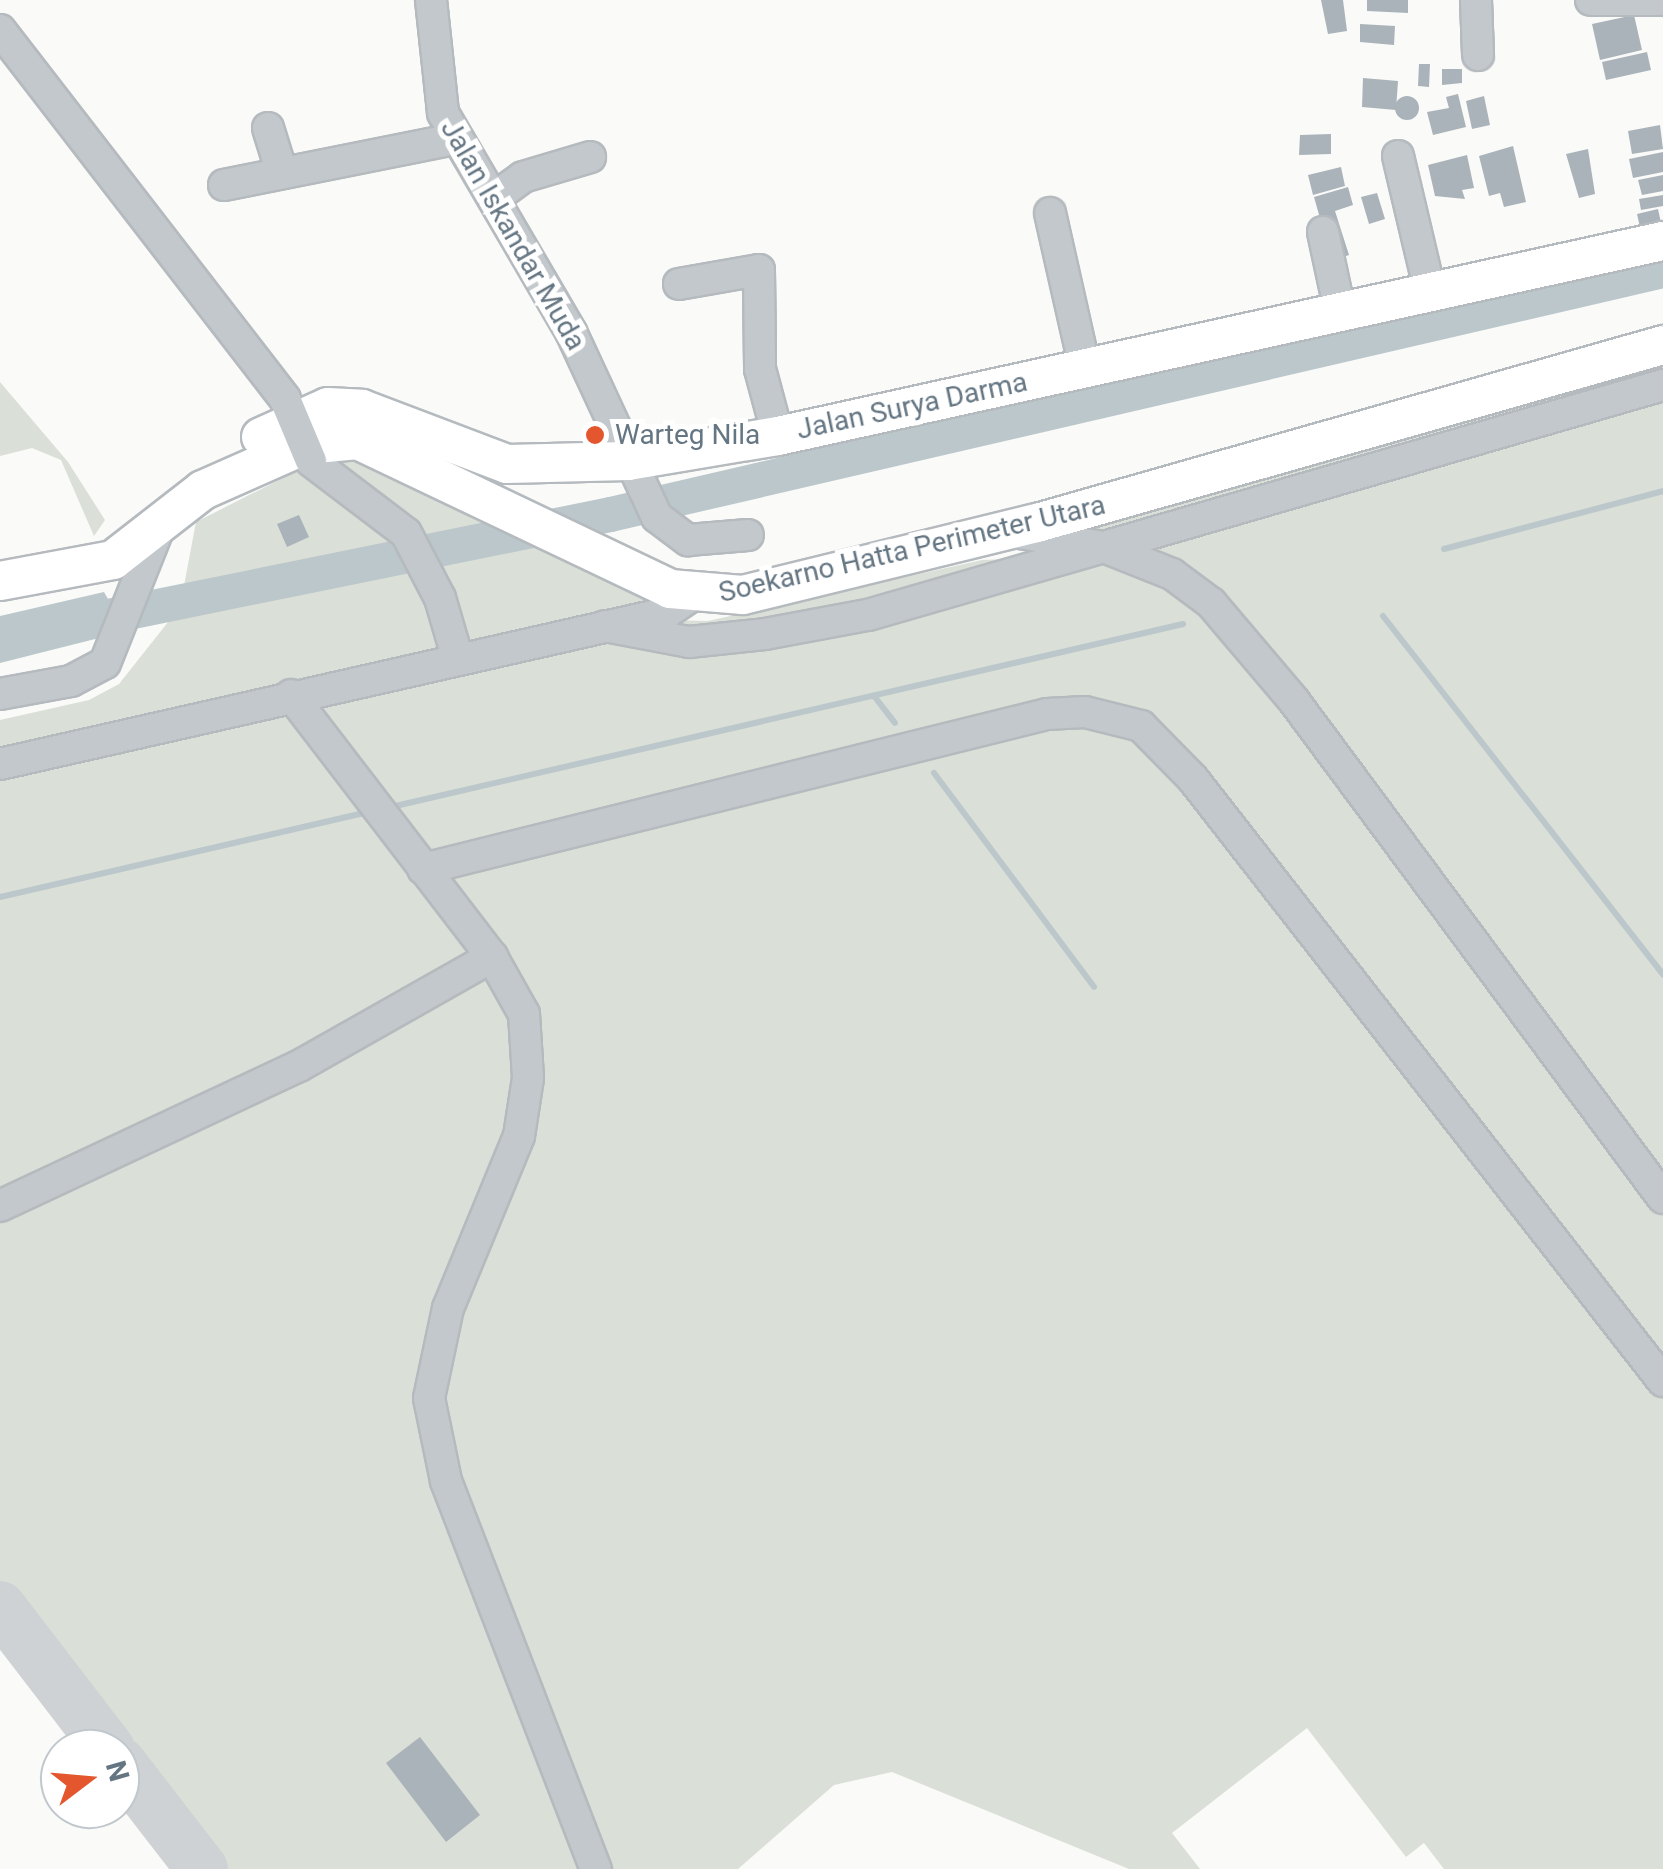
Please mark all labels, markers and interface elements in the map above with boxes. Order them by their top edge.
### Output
street label: Jalan Iskandar Muda [433,114,593,356]
street label: Jalan Surya Darma [794,365,1030,447]
place label: Warteg Nila [615,418,760,452]
marker: Warteg Nila [584,424,606,446]
street label: Soekarno Hatta Perimeter Utara [715,488,1109,610]
north arrow [40,1729,140,1829]
text: N [99,1757,136,1785]

